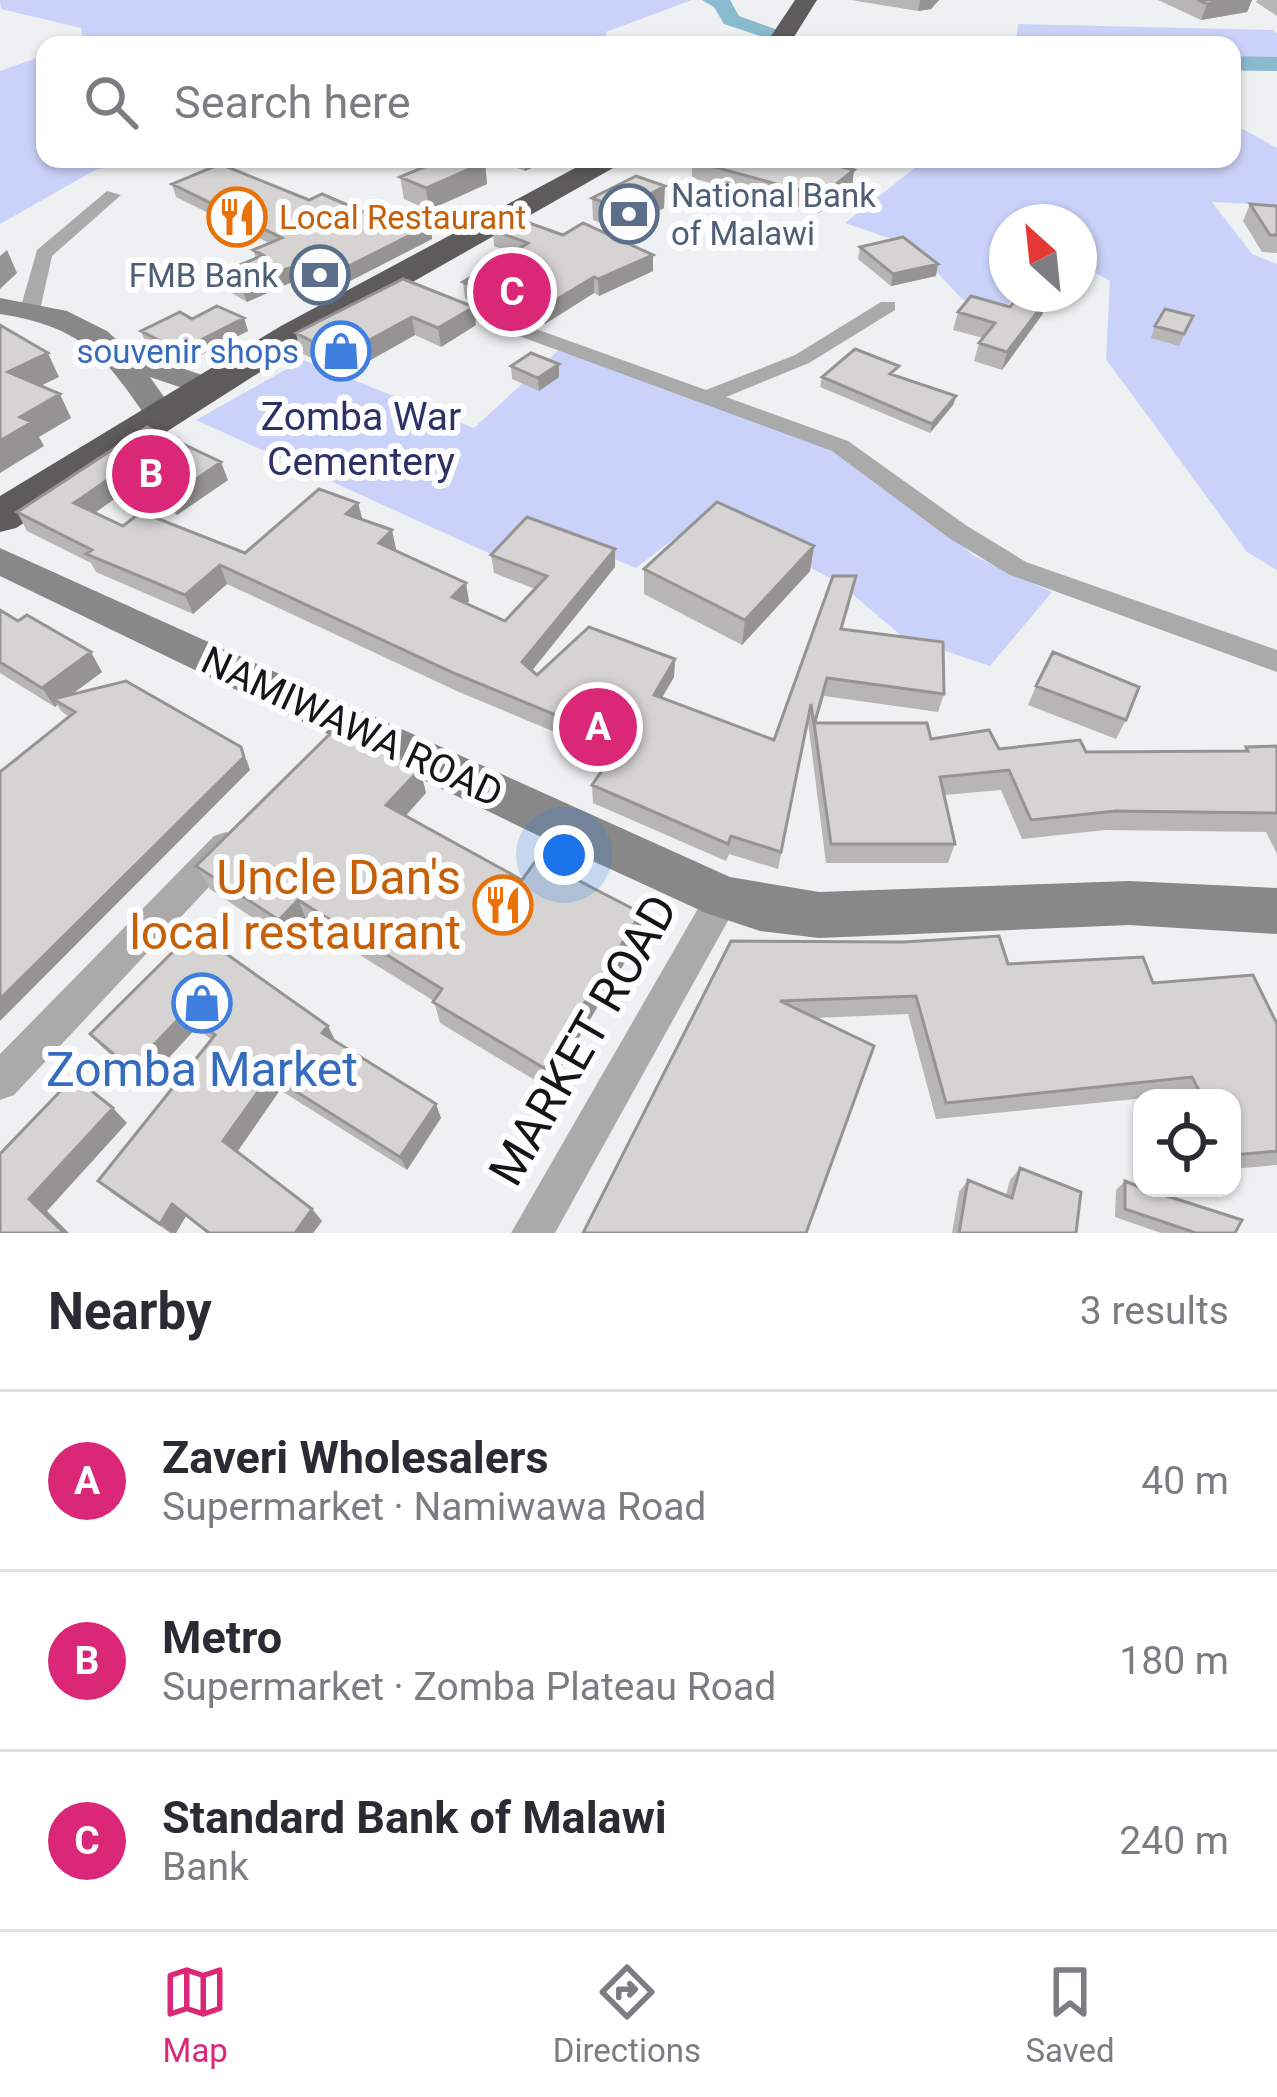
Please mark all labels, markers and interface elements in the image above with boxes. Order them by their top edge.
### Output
search box [36,36,1241,168]
icon: search [78,69,144,135]
text: Search here [174,76,411,129]
place label: National Bank of Malawi [671,176,876,253]
bank icon: National Bank of Malawi [598,183,660,245]
restaurant icon: Local Restaurant [206,186,268,248]
place label: Local Restaurant [279,198,526,237]
north arrow [989,204,1097,312]
bank icon: FMB Bank [289,244,351,306]
pin: C [473,247,551,337]
place label: FMB Bank [129,256,278,295]
shop icon: souvenir shops [310,320,372,382]
place label: souvenir shops [76,332,299,371]
park label: Zomba War Cementery [261,394,461,485]
pin: B [112,429,190,519]
street label: NAMIWAWA ROAD [194,637,510,817]
pin: A [559,682,637,772]
your location [534,825,594,885]
place label: Uncle Dan's local restaurant [129,849,461,961]
restaurant icon: Uncle Dan's local restaurant [472,874,534,936]
street label: MARKET ROAD [477,885,689,1195]
shop icon: Zomba Market [171,972,233,1034]
place label: Zomba Market [46,1041,358,1098]
map controls [1133,1089,1241,1197]
button: locate [1133,1089,1241,1197]
text: Nearby [48,1282,212,1341]
text: 3 results [1080,1288,1229,1334]
text: Zaveri Wholesalers [162,1431,549,1484]
text: A [74,1458,100,1504]
text: 40 m [1141,1458,1229,1504]
text: Supermarket · Namiwawa Road [162,1484,706,1530]
text: Metro [162,1611,282,1664]
text: B [75,1638,99,1684]
text: 180 m [1119,1638,1229,1684]
text: Supermarket · Zomba Plateau Road [162,1664,776,1710]
text: Standard Bank of Malawi [162,1791,667,1844]
text: C [74,1818,100,1864]
text: 240 m [1119,1818,1229,1864]
text: Bank [162,1844,249,1890]
tab: Map [162,1959,228,2070]
tab: Directions [553,1959,701,2070]
tab: Saved [1026,1959,1115,2070]

